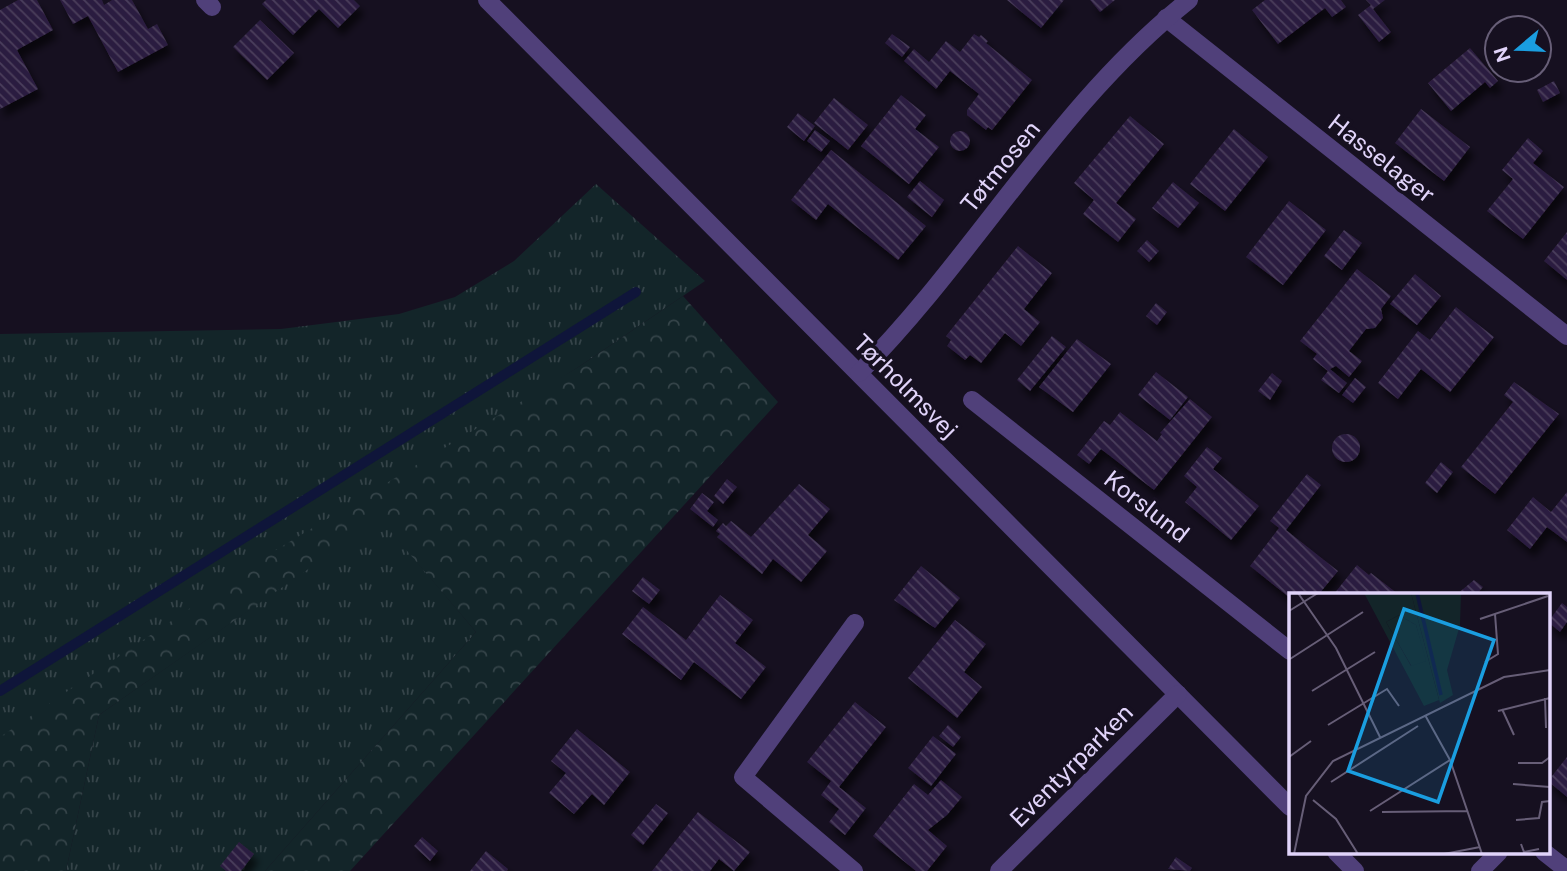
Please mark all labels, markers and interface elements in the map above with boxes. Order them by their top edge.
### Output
north arrow [1483,14,1553,84]
text: N [1489,44,1515,65]
street label: Hasselager [1323,108,1441,208]
street label: Tøtmosen [955,115,1045,217]
street label: Tørholmsvej [848,328,964,444]
street label: Korslund [1099,464,1195,548]
inset map [1289,593,1550,854]
street label: Eventyrparken [1004,698,1138,832]

